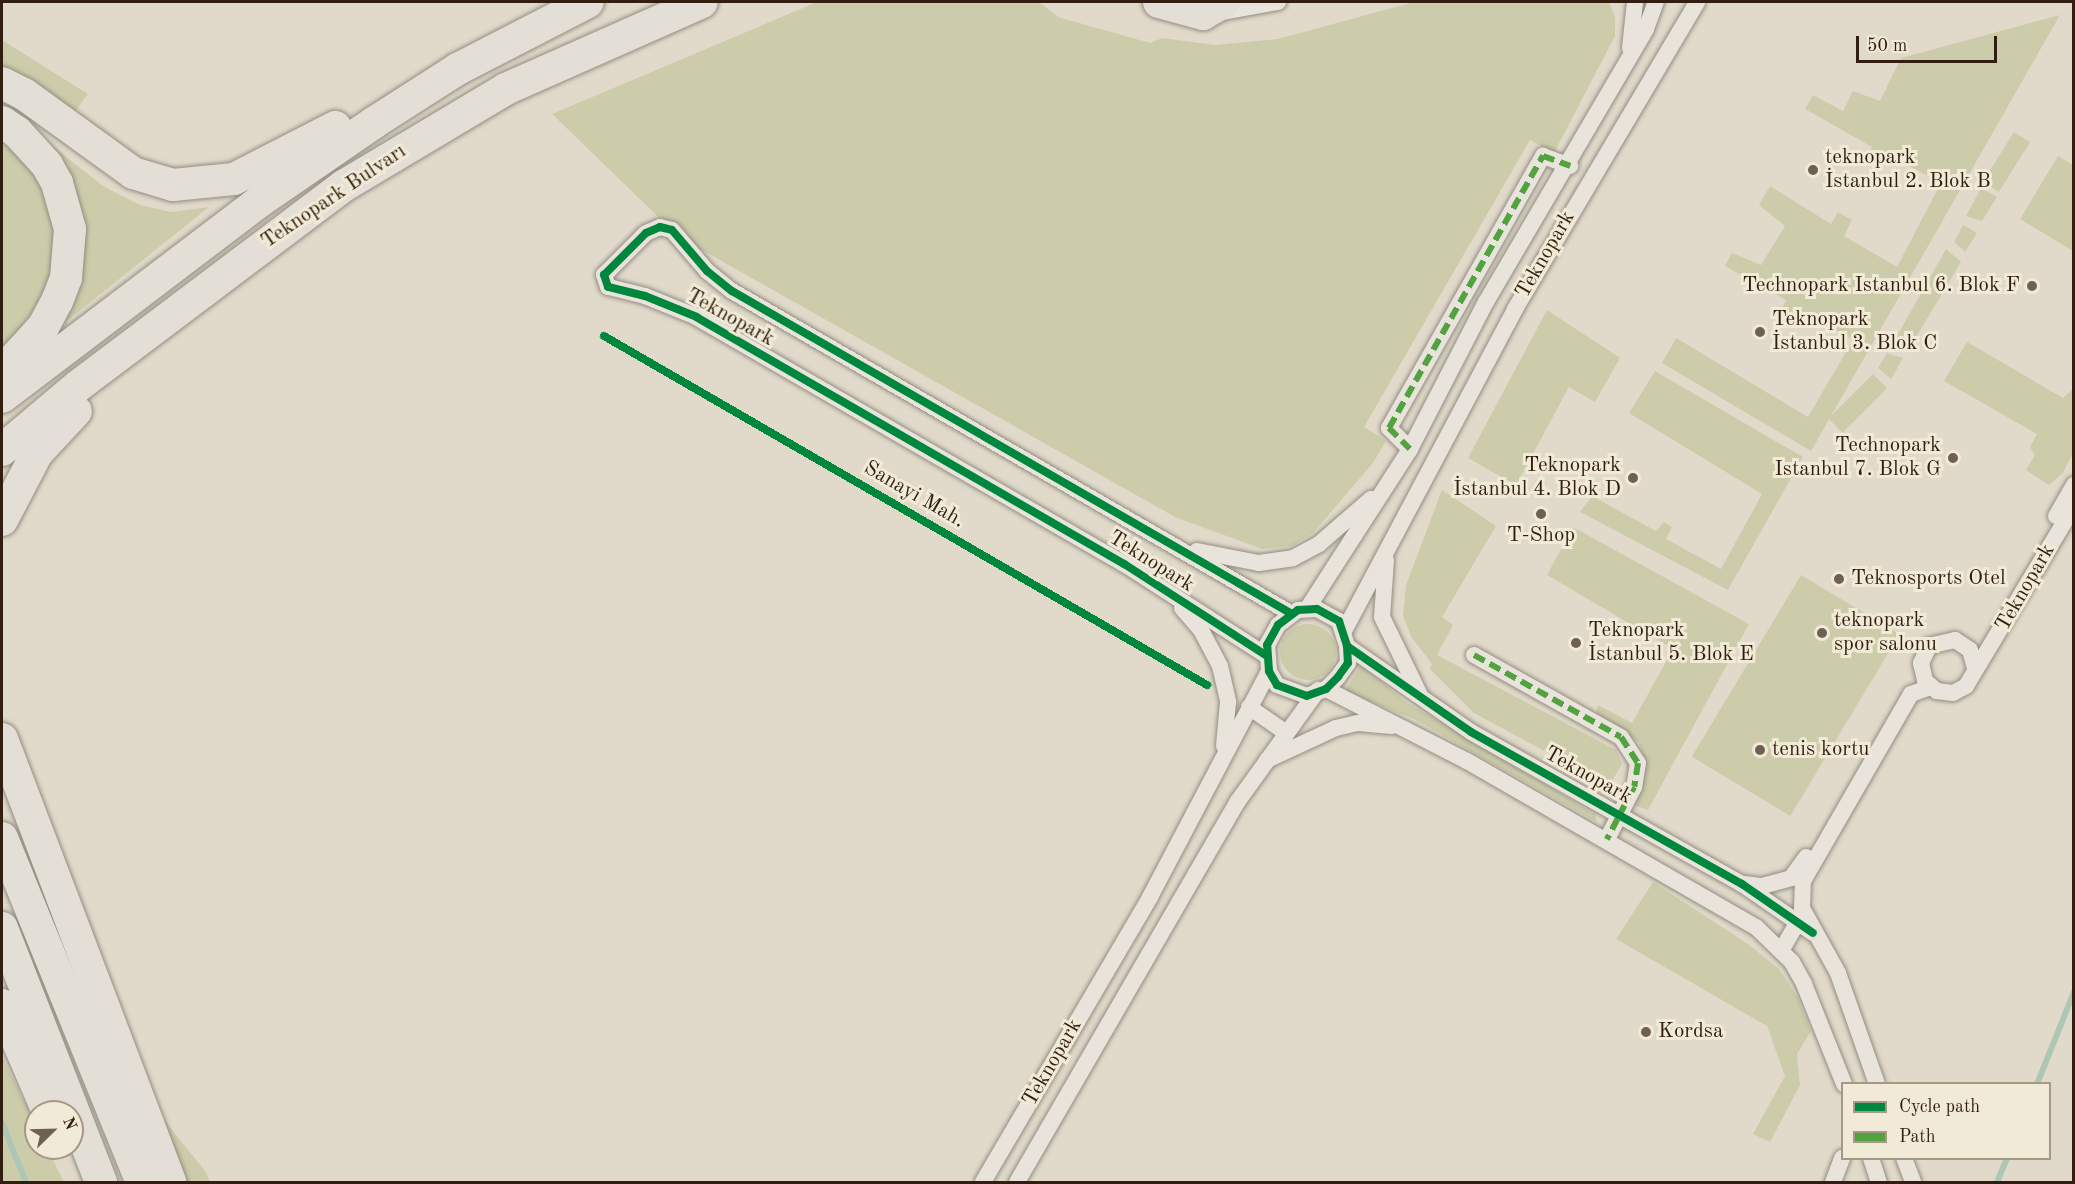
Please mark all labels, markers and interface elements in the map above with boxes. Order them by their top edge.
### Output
scale bar [1859,24,2000,62]
text: 50 m [1867,37,1907,55]
street label: Teknopark Bulvarı [257,139,411,255]
place label: teknopark İstanbul 2. Blok B [1825,145,1991,195]
marker: teknopark İstanbul 2. Blok B [1806,163,1820,177]
street label: Teknopark [1511,207,1581,303]
place label: Technopark Istanbul 6. Blok F [1742,273,2020,299]
marker: Technopark Istanbul 6. Blok F [2025,279,2039,293]
street label: Teknopark [682,284,778,352]
place label: Teknopark İstanbul 3. Blok C [1772,307,1937,357]
marker: Teknopark İstanbul 3. Blok C [1753,325,1767,339]
place label: Technopark Istanbul 7. Blok G [1775,433,1941,483]
marker: Technopark Istanbul 7. Blok G [1946,451,1960,465]
place label: Teknopark İstanbul 4. Blok D [1453,453,1621,503]
street label: Sanayi Mah. [859,456,969,534]
marker: Teknopark İstanbul 4. Blok D [1626,471,1640,485]
marker: T-Shop [1534,507,1548,521]
place label: T-Shop [1507,523,1575,549]
street label: Teknopark [1103,526,1199,598]
street label: Teknopark [1991,540,2061,636]
place label: Teknosports Otel [1851,566,2006,592]
marker: Teknosports Otel [1832,572,1846,586]
place label: teknopark spor salonu [1834,608,1937,658]
place label: Teknopark İstanbul 5. Blok E [1588,618,1754,668]
marker: teknopark spor salonu [1815,626,1829,640]
marker: Teknopark İstanbul 5. Blok E [1569,636,1583,650]
place label: tenis kortu [1772,737,1870,763]
street label: Teknopark [1540,742,1636,810]
marker: tenis kortu [1753,743,1767,757]
street label: Teknopark [1018,1015,1088,1111]
place label: Kordsa [1658,1019,1723,1045]
marker: Kordsa [1639,1025,1653,1039]
legend [1841,1082,2051,1160]
text: Cycle path [1899,1098,1980,1116]
north arrow [24,1100,84,1160]
text: N [59,1115,78,1132]
text: Path [1899,1128,1935,1146]

